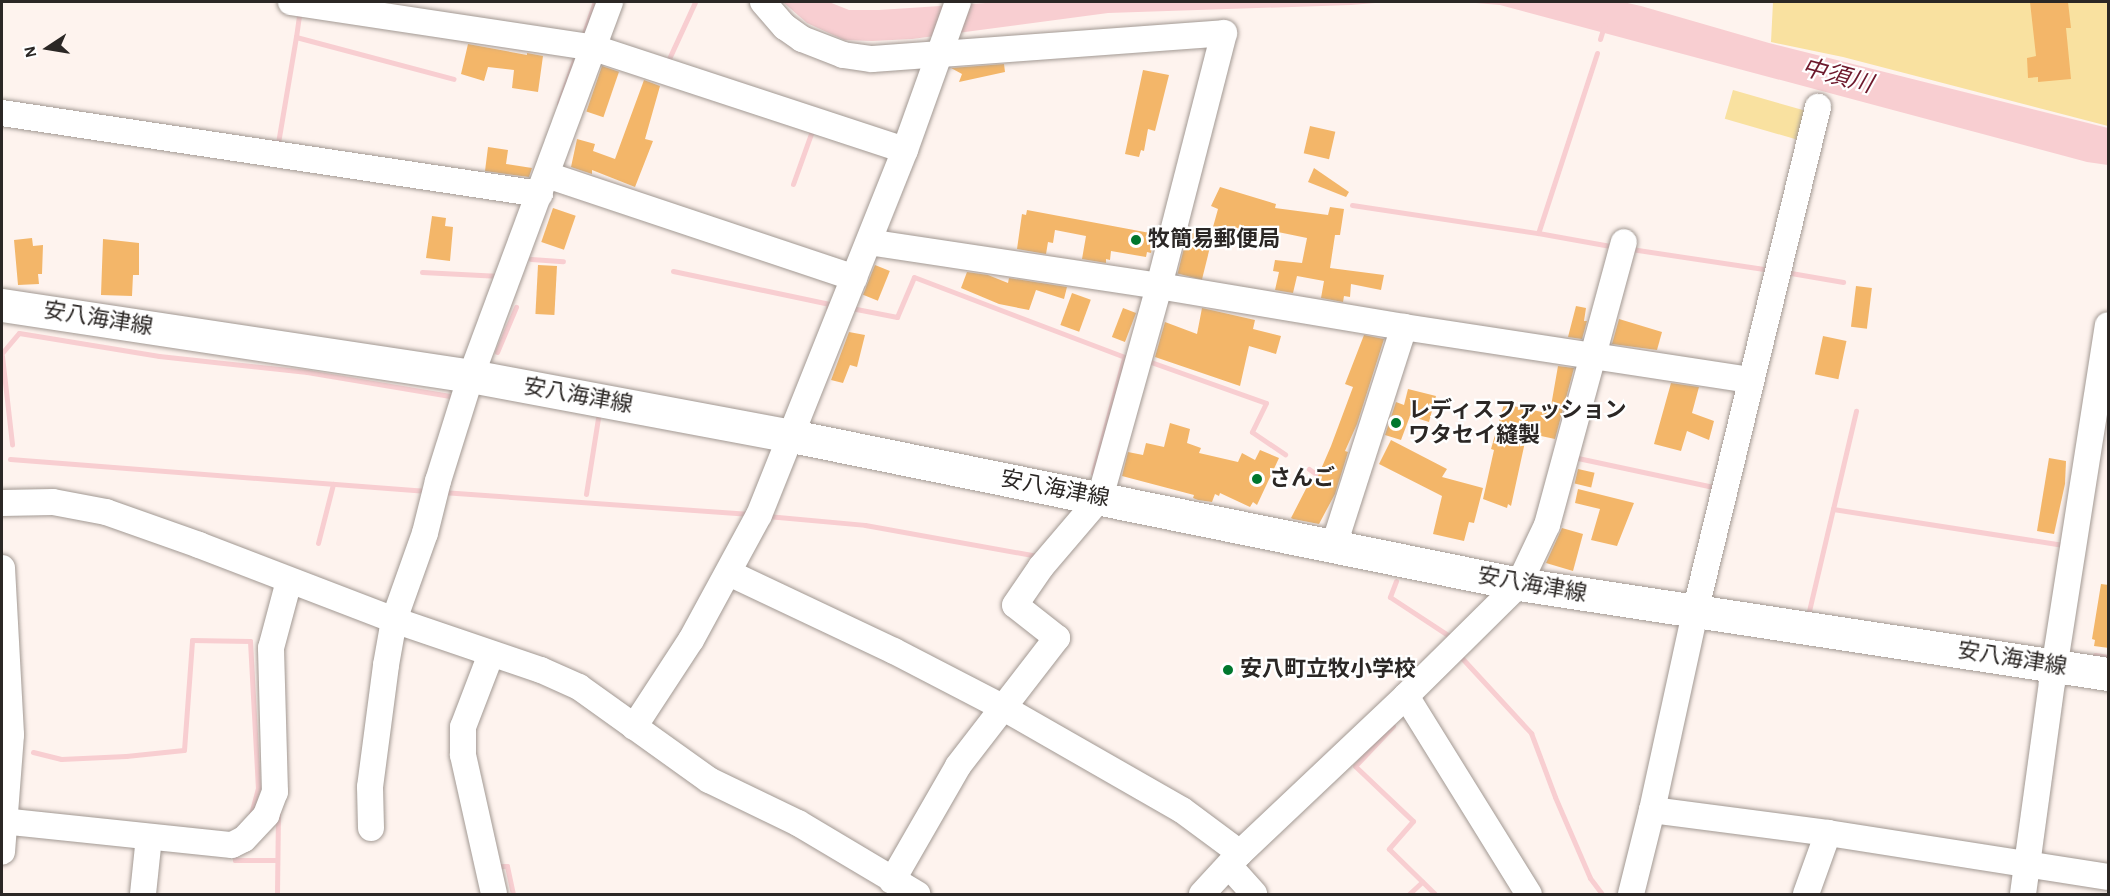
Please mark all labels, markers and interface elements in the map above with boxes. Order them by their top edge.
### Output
north arrow [18,18,78,78]
text: N [21,45,39,59]
water label: 中須川 [1798,54,1876,100]
place label: 牧簡易郵便局 [1148,227,1280,253]
marker: 牧簡易郵便局 [1129,233,1143,247]
street label: 安八海津線 [42,297,154,341]
street label: 安八海津線 [522,373,634,419]
place label: レディスファッション ワタセイ縫製 [1408,397,1628,448]
marker: レディスファッション ワタセイ縫製 [1389,416,1403,430]
street label: 安八海津線 [998,466,1112,512]
place label: さんご [1269,466,1335,492]
marker: さんご [1250,472,1264,486]
street label: 安八海津線 [1476,562,1588,608]
street label: 安八海津線 [1956,637,2068,681]
place label: 安八町立牧小学校 [1240,657,1416,683]
marker: 安八町立牧小学校 [1221,663,1235,677]

